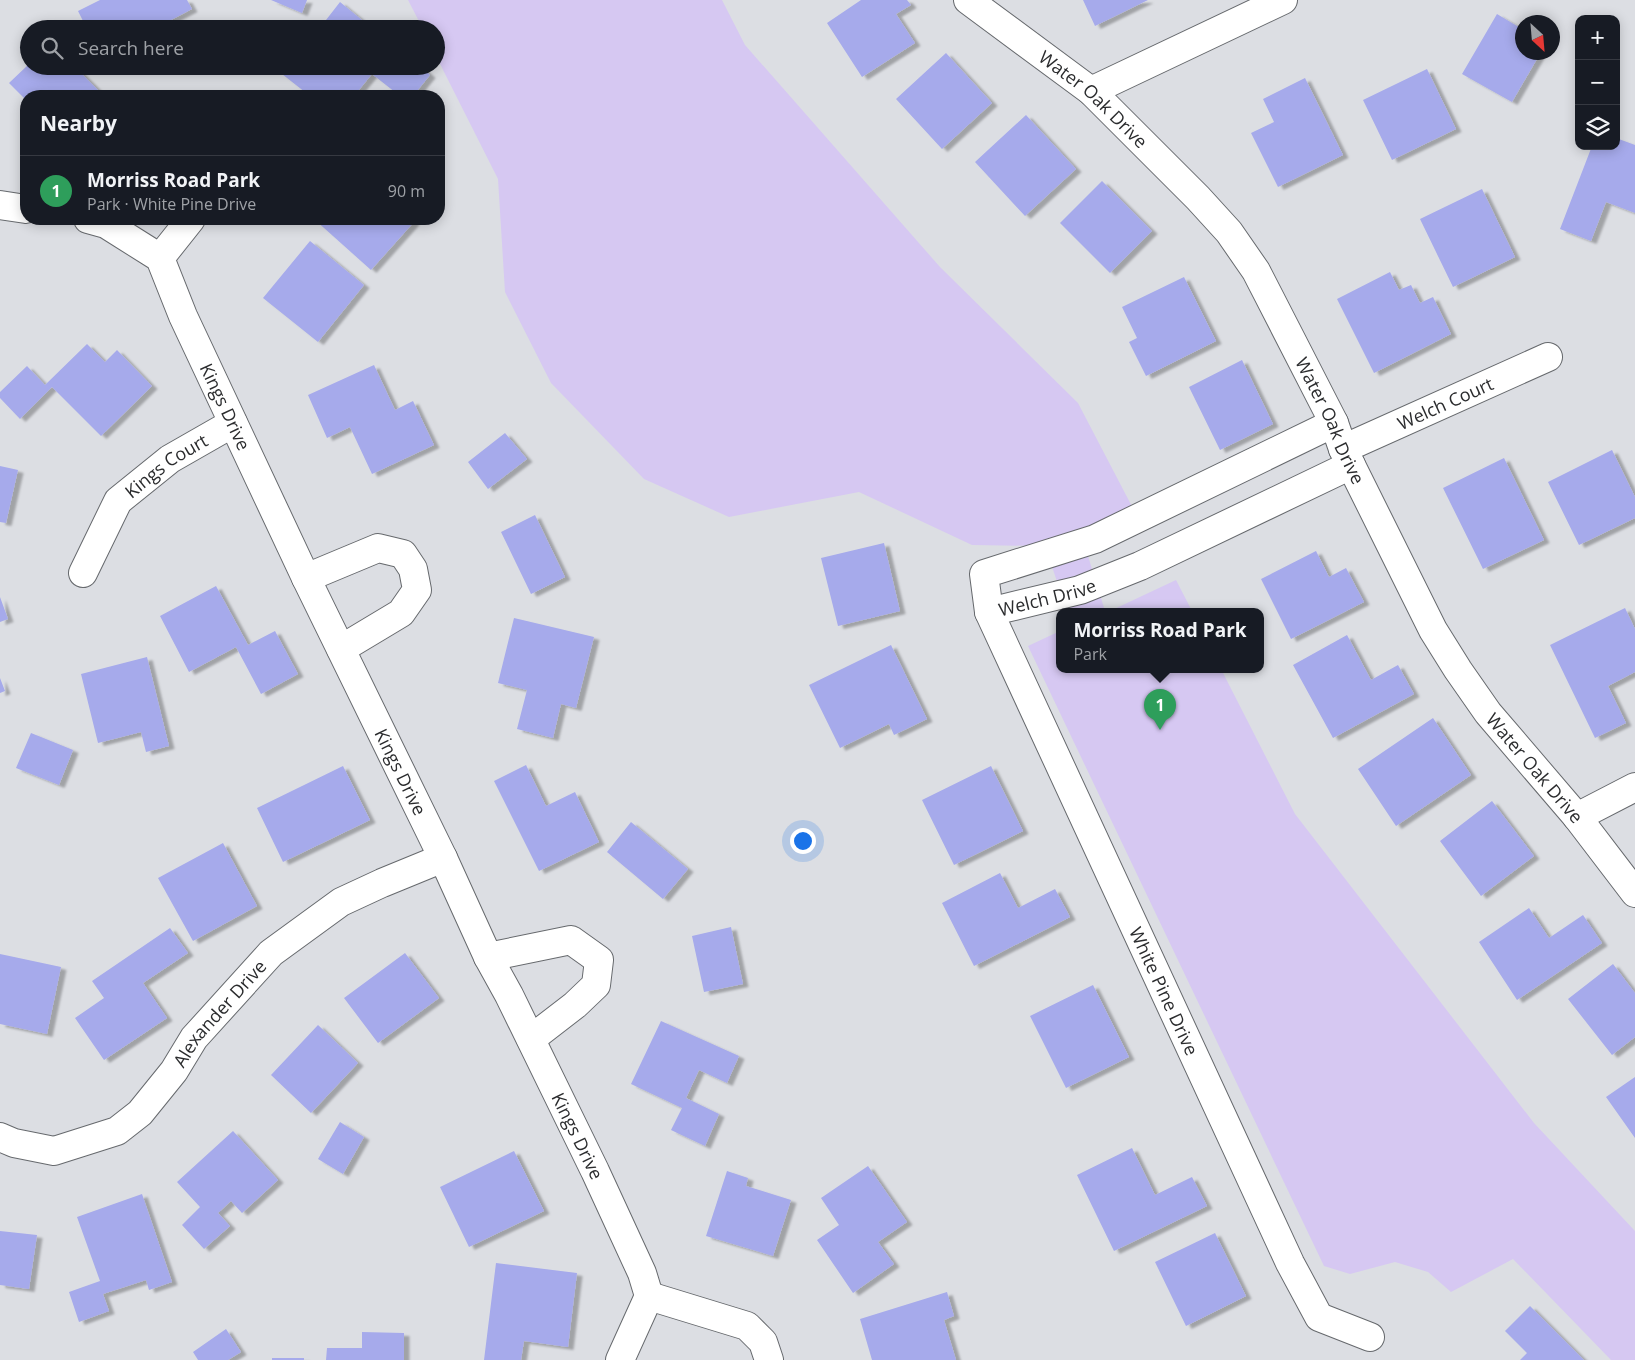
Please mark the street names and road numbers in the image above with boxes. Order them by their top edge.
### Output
street label: Water Oak Drive [1034,45,1153,153]
street label: Water Oak Drive [1290,353,1370,488]
street label: Kings Drive [195,359,256,454]
street label: Welch Court [1393,371,1497,435]
street label: Kings Court [119,428,212,503]
street label: Welch Drive [996,573,1100,621]
street label: Water Oak Drive [1481,708,1589,828]
street label: Kings Drive [369,724,432,819]
street label: White Pine Drive [1124,923,1204,1059]
street label: Alexander Drive [167,954,271,1071]
street label: Kings Drive [546,1088,609,1183]

